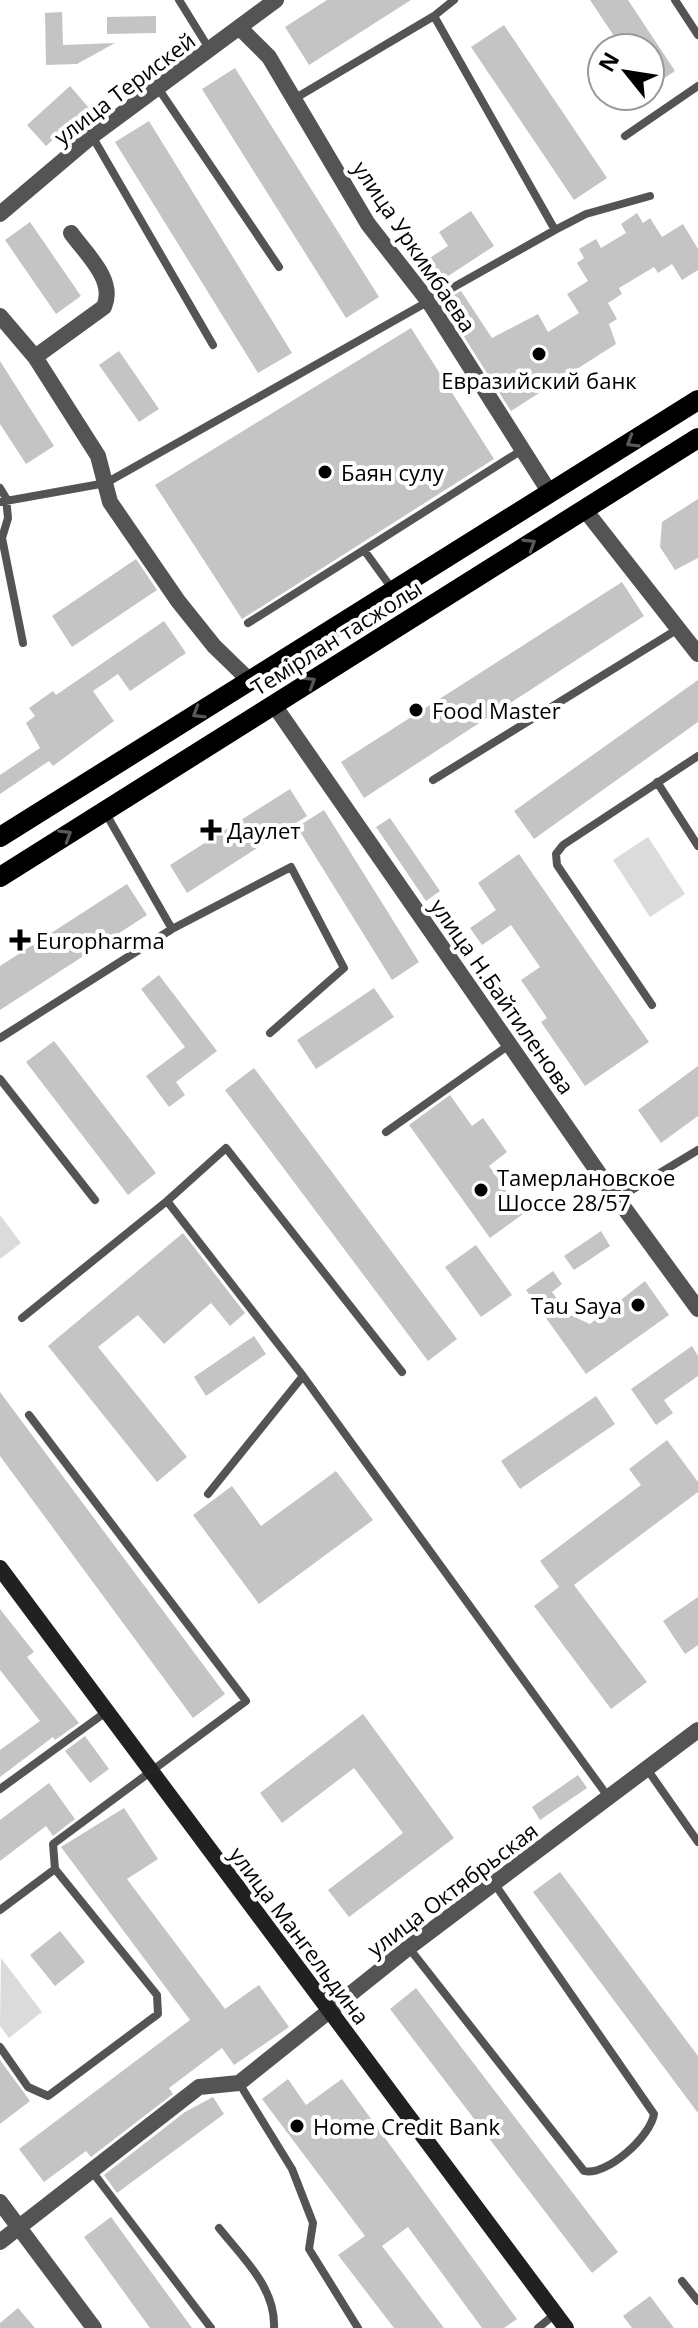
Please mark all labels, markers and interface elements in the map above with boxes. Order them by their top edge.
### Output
street label: улица Терискей [47,25,201,151]
north arrow [586,32,666,112]
text: N [590,46,625,77]
street label: улица Уркимбаева [347,155,483,337]
marker: Евразийский банк [530,345,548,363]
place label: Евразийский банк [441,365,637,395]
one-way arrow [626,432,641,447]
place label: Баян сулу [341,457,445,487]
marker: Баян сулу [316,463,334,481]
one-way arrow [521,538,536,553]
street label: Темірлан тасжолы [245,572,427,702]
one-way arrow [301,677,316,692]
place label: Food Master [432,695,561,725]
marker: Food Master [407,701,425,719]
one-way arrow [192,704,207,719]
place label: Даулет [227,815,301,845]
marker: Даулет [202,821,220,839]
one-way arrow [57,830,72,845]
street label: улица Н.Байтиленова [424,892,582,1100]
place label: Europharma [36,925,165,955]
marker: Europharma [11,931,29,949]
place label: Тамерлановское Шоссе 28/57 [497,1162,675,1217]
marker: Тамерлановское Шоссе 28/57 [472,1181,490,1199]
place label: Tau Saya [531,1290,622,1320]
marker: Tau Saya [629,1296,647,1314]
street label: улица Октябрьская [361,1815,543,1963]
street label: улица Мангельдина [223,1840,377,2030]
place label: Home Credit Bank [313,2111,501,2141]
marker: Home Credit Bank [288,2117,306,2135]

